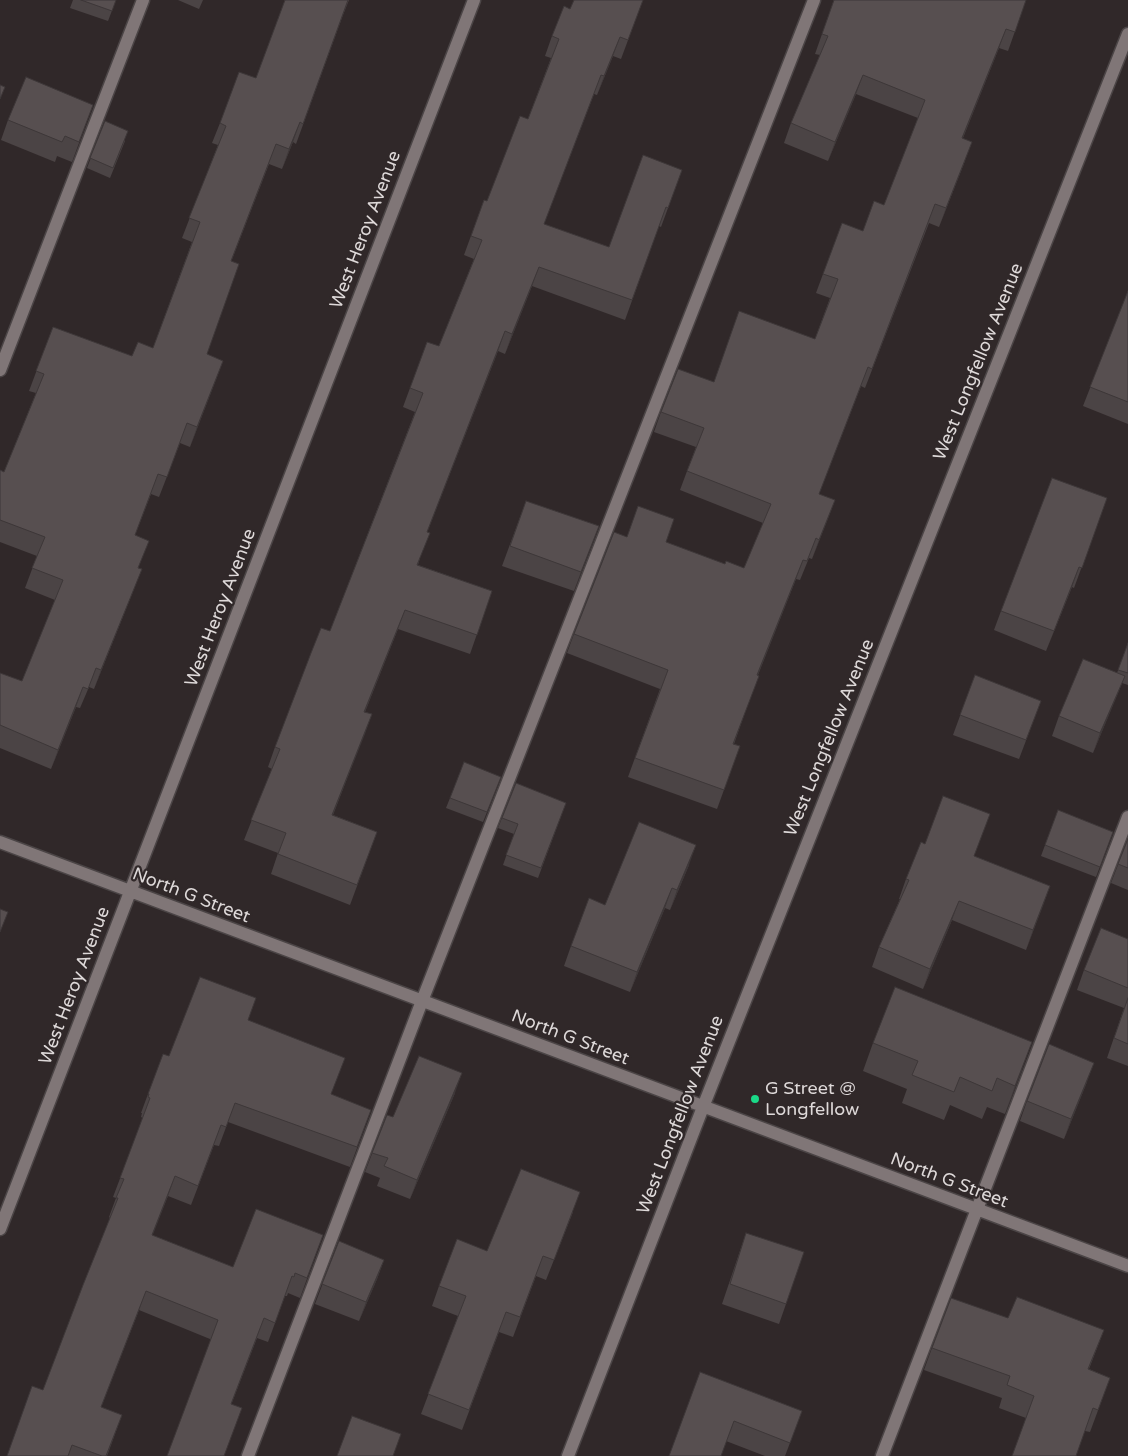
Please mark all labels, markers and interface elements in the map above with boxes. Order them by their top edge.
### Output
street label: West Heroy Avenue [326,148,406,312]
street label: West Longfellow Avenue [929,260,1029,464]
street label: West Heroy Avenue [181,526,261,690]
street label: West Longfellow Avenue [780,636,880,840]
street label: North G Street [129,864,253,928]
street label: West Heroy Avenue [35,904,115,1068]
street label: North G Street [508,1006,632,1070]
street label: West Longfellow Avenue [633,1013,729,1217]
place label: G Street @ Longfellow [765,1078,859,1120]
marker: G Street @ Longfellow [749,1093,761,1105]
street label: North G Street [887,1149,1011,1213]

